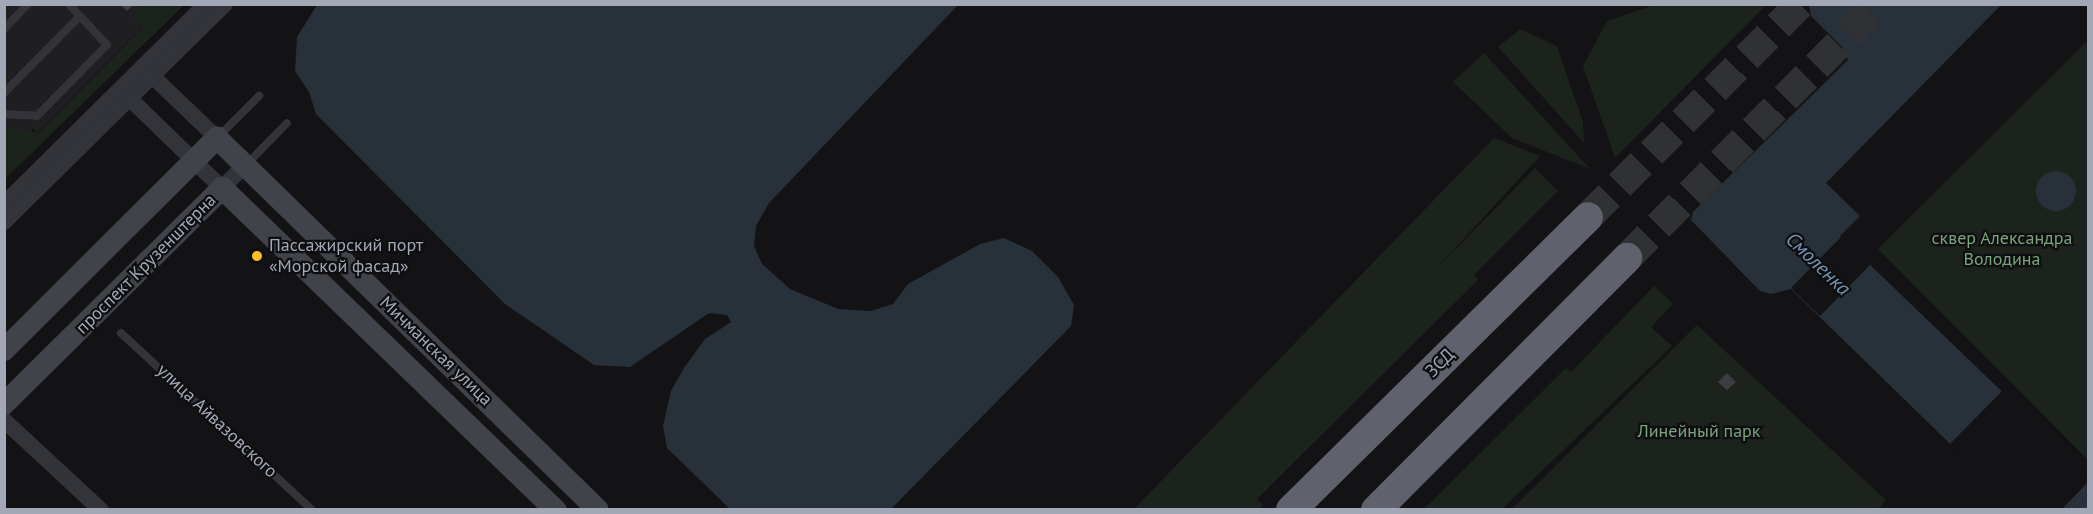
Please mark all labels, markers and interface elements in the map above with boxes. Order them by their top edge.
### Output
street label: проспект Крузенштерна [71,189,221,339]
water label: Смоленка [1781,227,1855,301]
park label: сквер Александра Володина [1931,228,2073,270]
place label: Пассажирский порт «Морской фасад» [269,235,423,278]
marker: Пассажирский порт «Морской фасад» [250,249,264,263]
street label: Мичманская улица [375,292,497,410]
street label: ЗСД [1421,344,1459,382]
street label: улица Айвазовского [152,359,282,483]
park label: Линейный парк [1638,420,1760,442]

